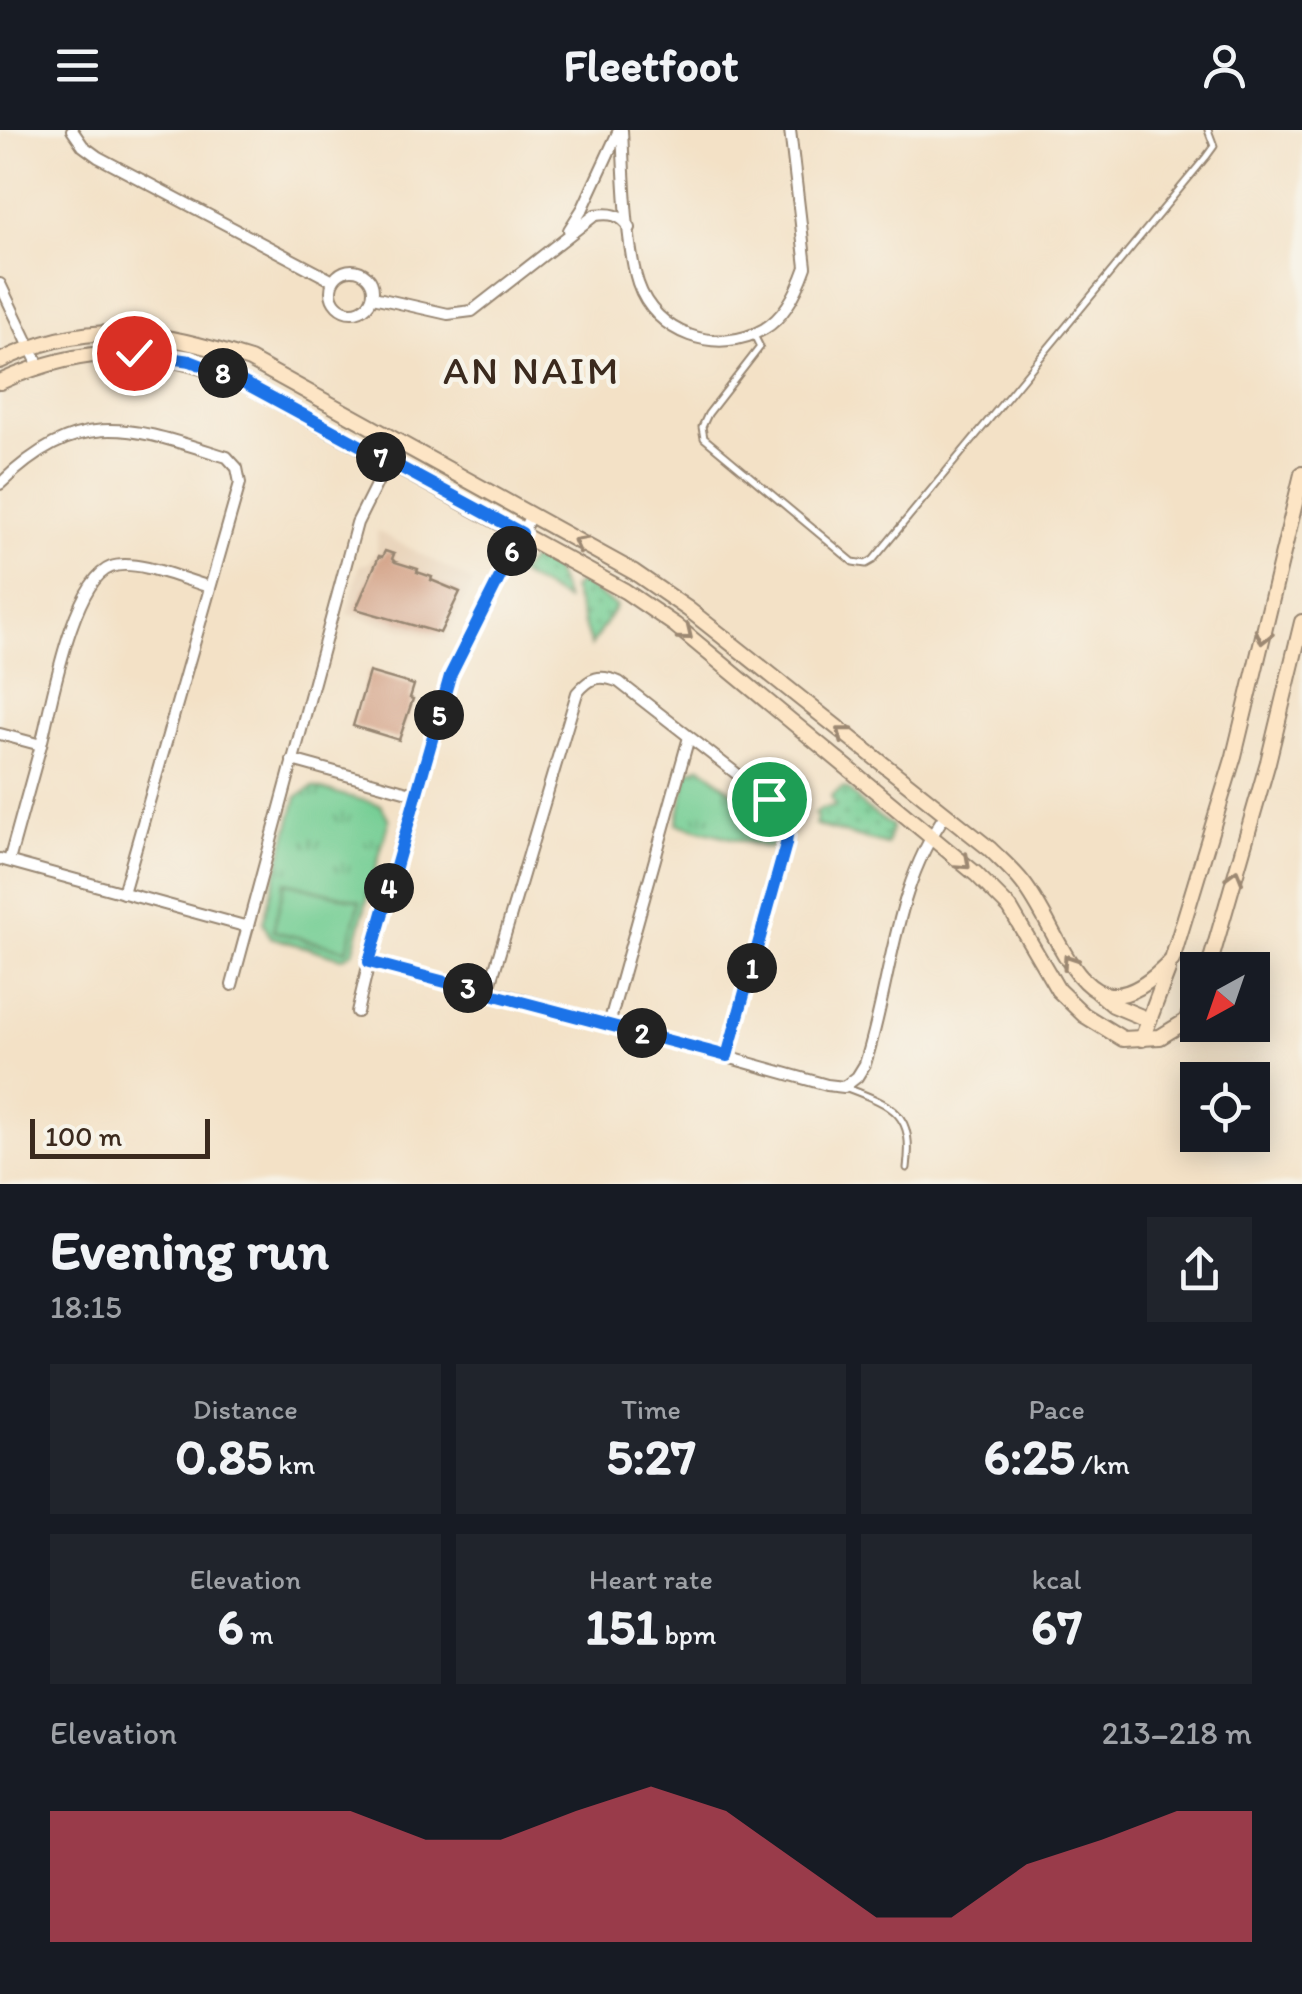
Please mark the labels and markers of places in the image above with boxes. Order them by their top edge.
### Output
pin [92,311,177,396]
pin: 8 [198,348,248,398]
pin: 7 [356,432,406,482]
pin: 6 [487,526,537,576]
pin: 5 [414,690,464,740]
pin [727,757,812,842]
pin: 4 [364,863,414,913]
pin: 1 [727,943,777,993]
pin: 3 [443,963,493,1013]
pin: 2 [617,1008,667,1058]

